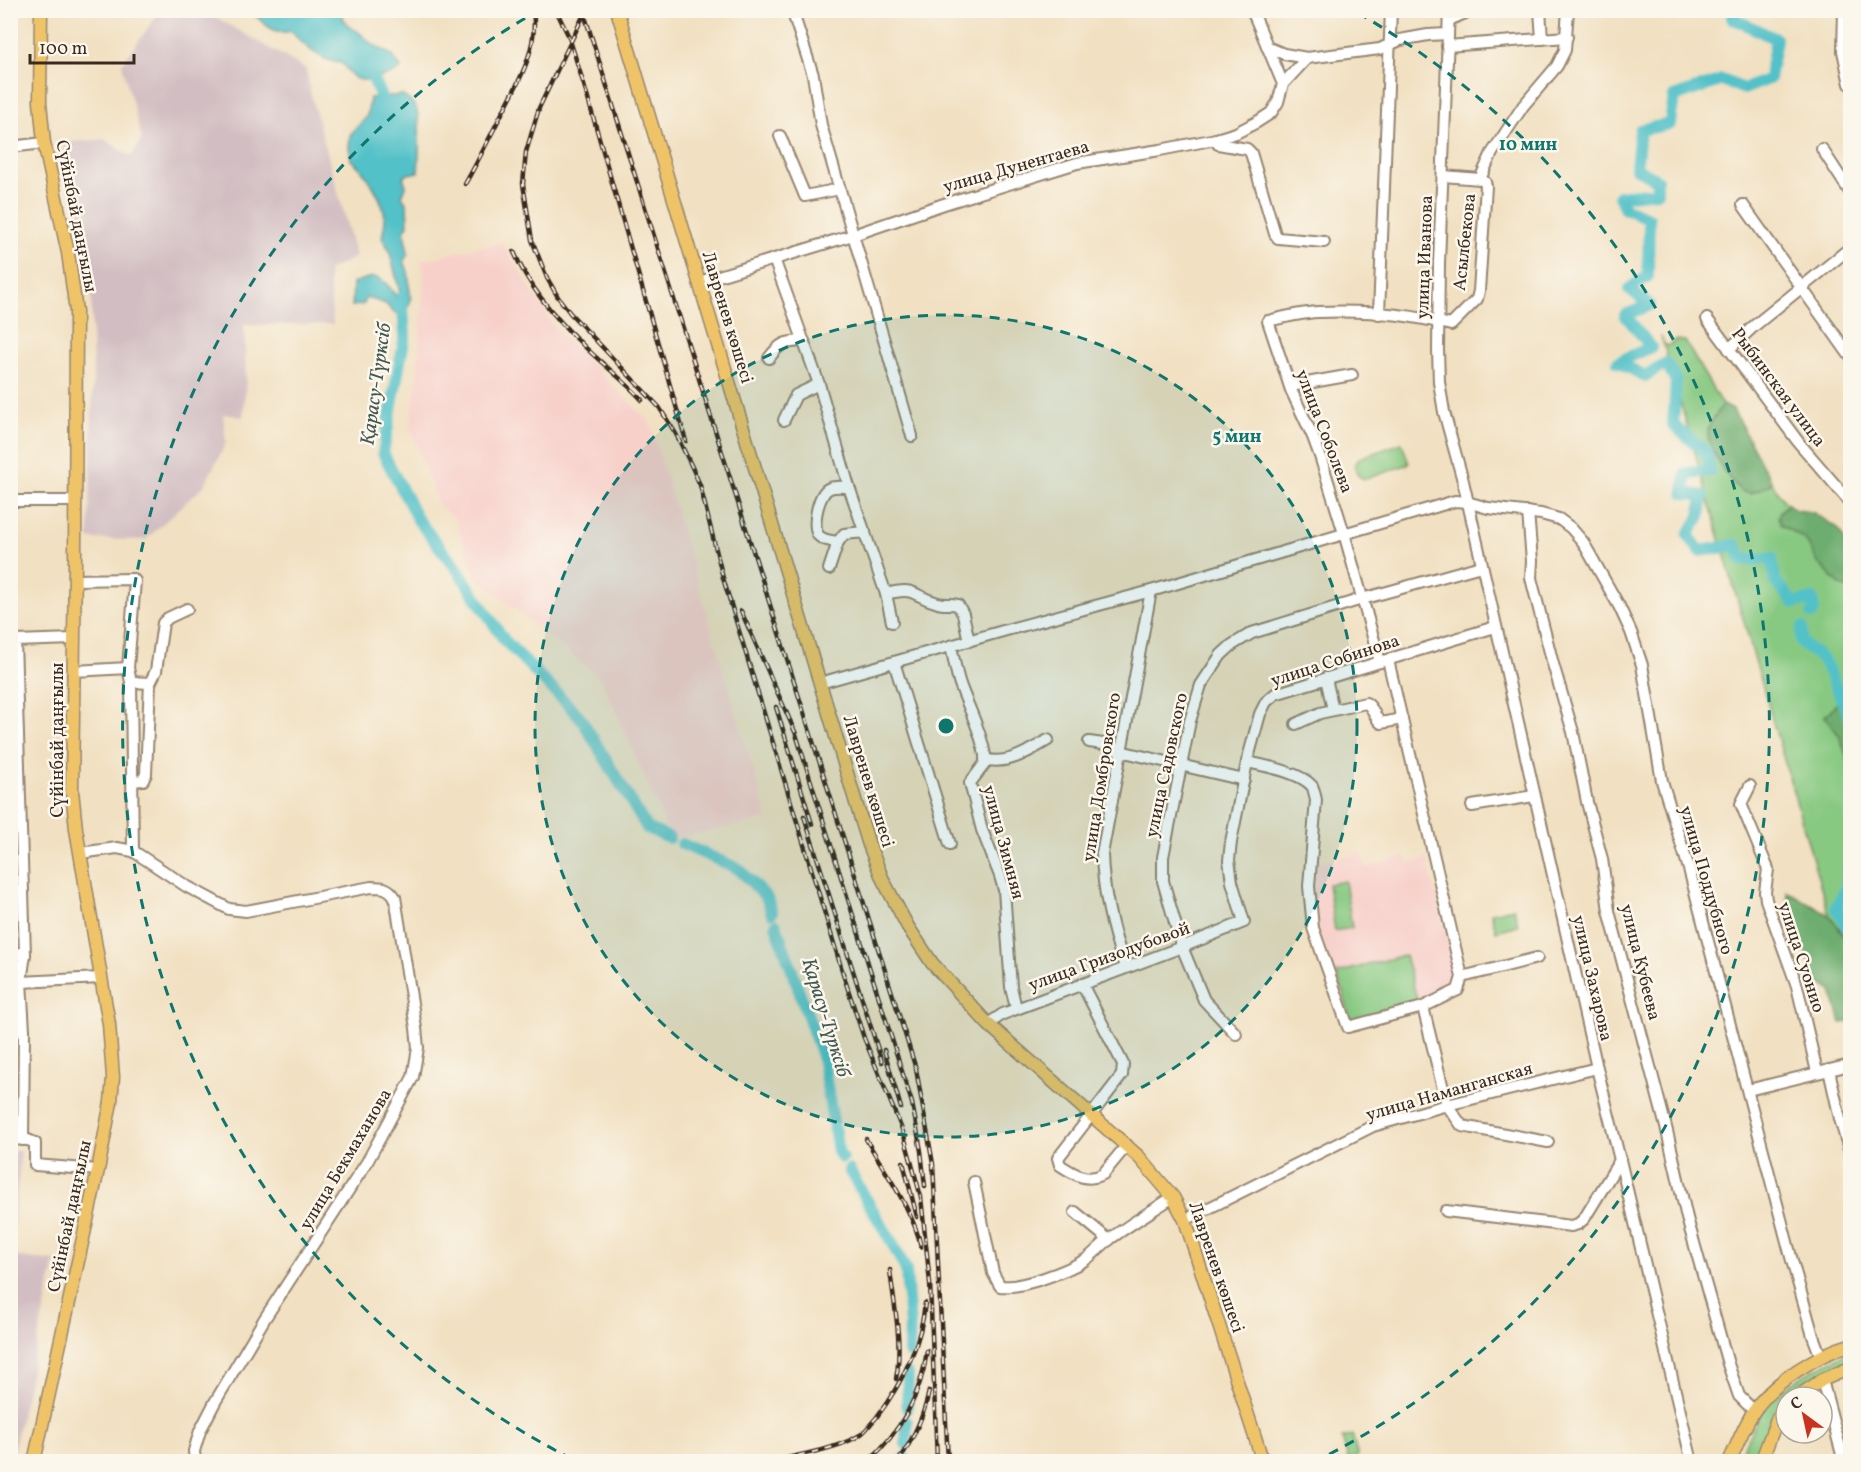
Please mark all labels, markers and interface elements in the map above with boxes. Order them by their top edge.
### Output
scale bar [30,27,134,65]
text: 100 m [39,37,88,62]
text: 10 мин [1499,133,1558,158]
street label: улица Дунентаева [940,135,1092,200]
street label: Сүйінбай даңғылы [48,138,103,295]
street label: Асылбекова [1448,192,1483,292]
street label: улица Иванова [1411,195,1440,319]
street label: Лавренев көшесі [695,248,759,387]
water label: Қарасу-Түрксіб [355,320,400,447]
street label: Рыбинская улица [1725,323,1831,453]
street label: улица Соболева [1289,366,1359,497]
text: 5 мин [1212,425,1262,450]
street label: улица Собинова [1268,629,1403,694]
street label: Сүйінбай даңғылы [46,662,71,817]
street label: улица Домбровского [1077,691,1128,864]
street label: улица Садовского [1140,691,1195,840]
street label: Лавренев көшесі [836,712,900,851]
centre of rings [936,716,956,736]
street label: улица Зимняя [975,783,1030,902]
street label: улица Поддубного [1672,803,1739,958]
street label: улица Суонио [1771,899,1830,1016]
street label: улица Кубеева [1613,902,1666,1023]
street label: улица Захарова [1565,913,1618,1044]
street label: улица Гризодубовой [1025,917,1194,998]
water label: Қарасу-Түрксіб [794,955,857,1082]
street label: улица Наманганская [1363,1057,1536,1128]
street label: улица Бекмаханова [294,1084,398,1235]
street label: Сүйінбай даңғылы [42,1138,99,1295]
street label: Лавренев көшесі [1181,1199,1250,1336]
north arrow [1774,1385,1834,1445]
text: С [1787,1392,1807,1416]

